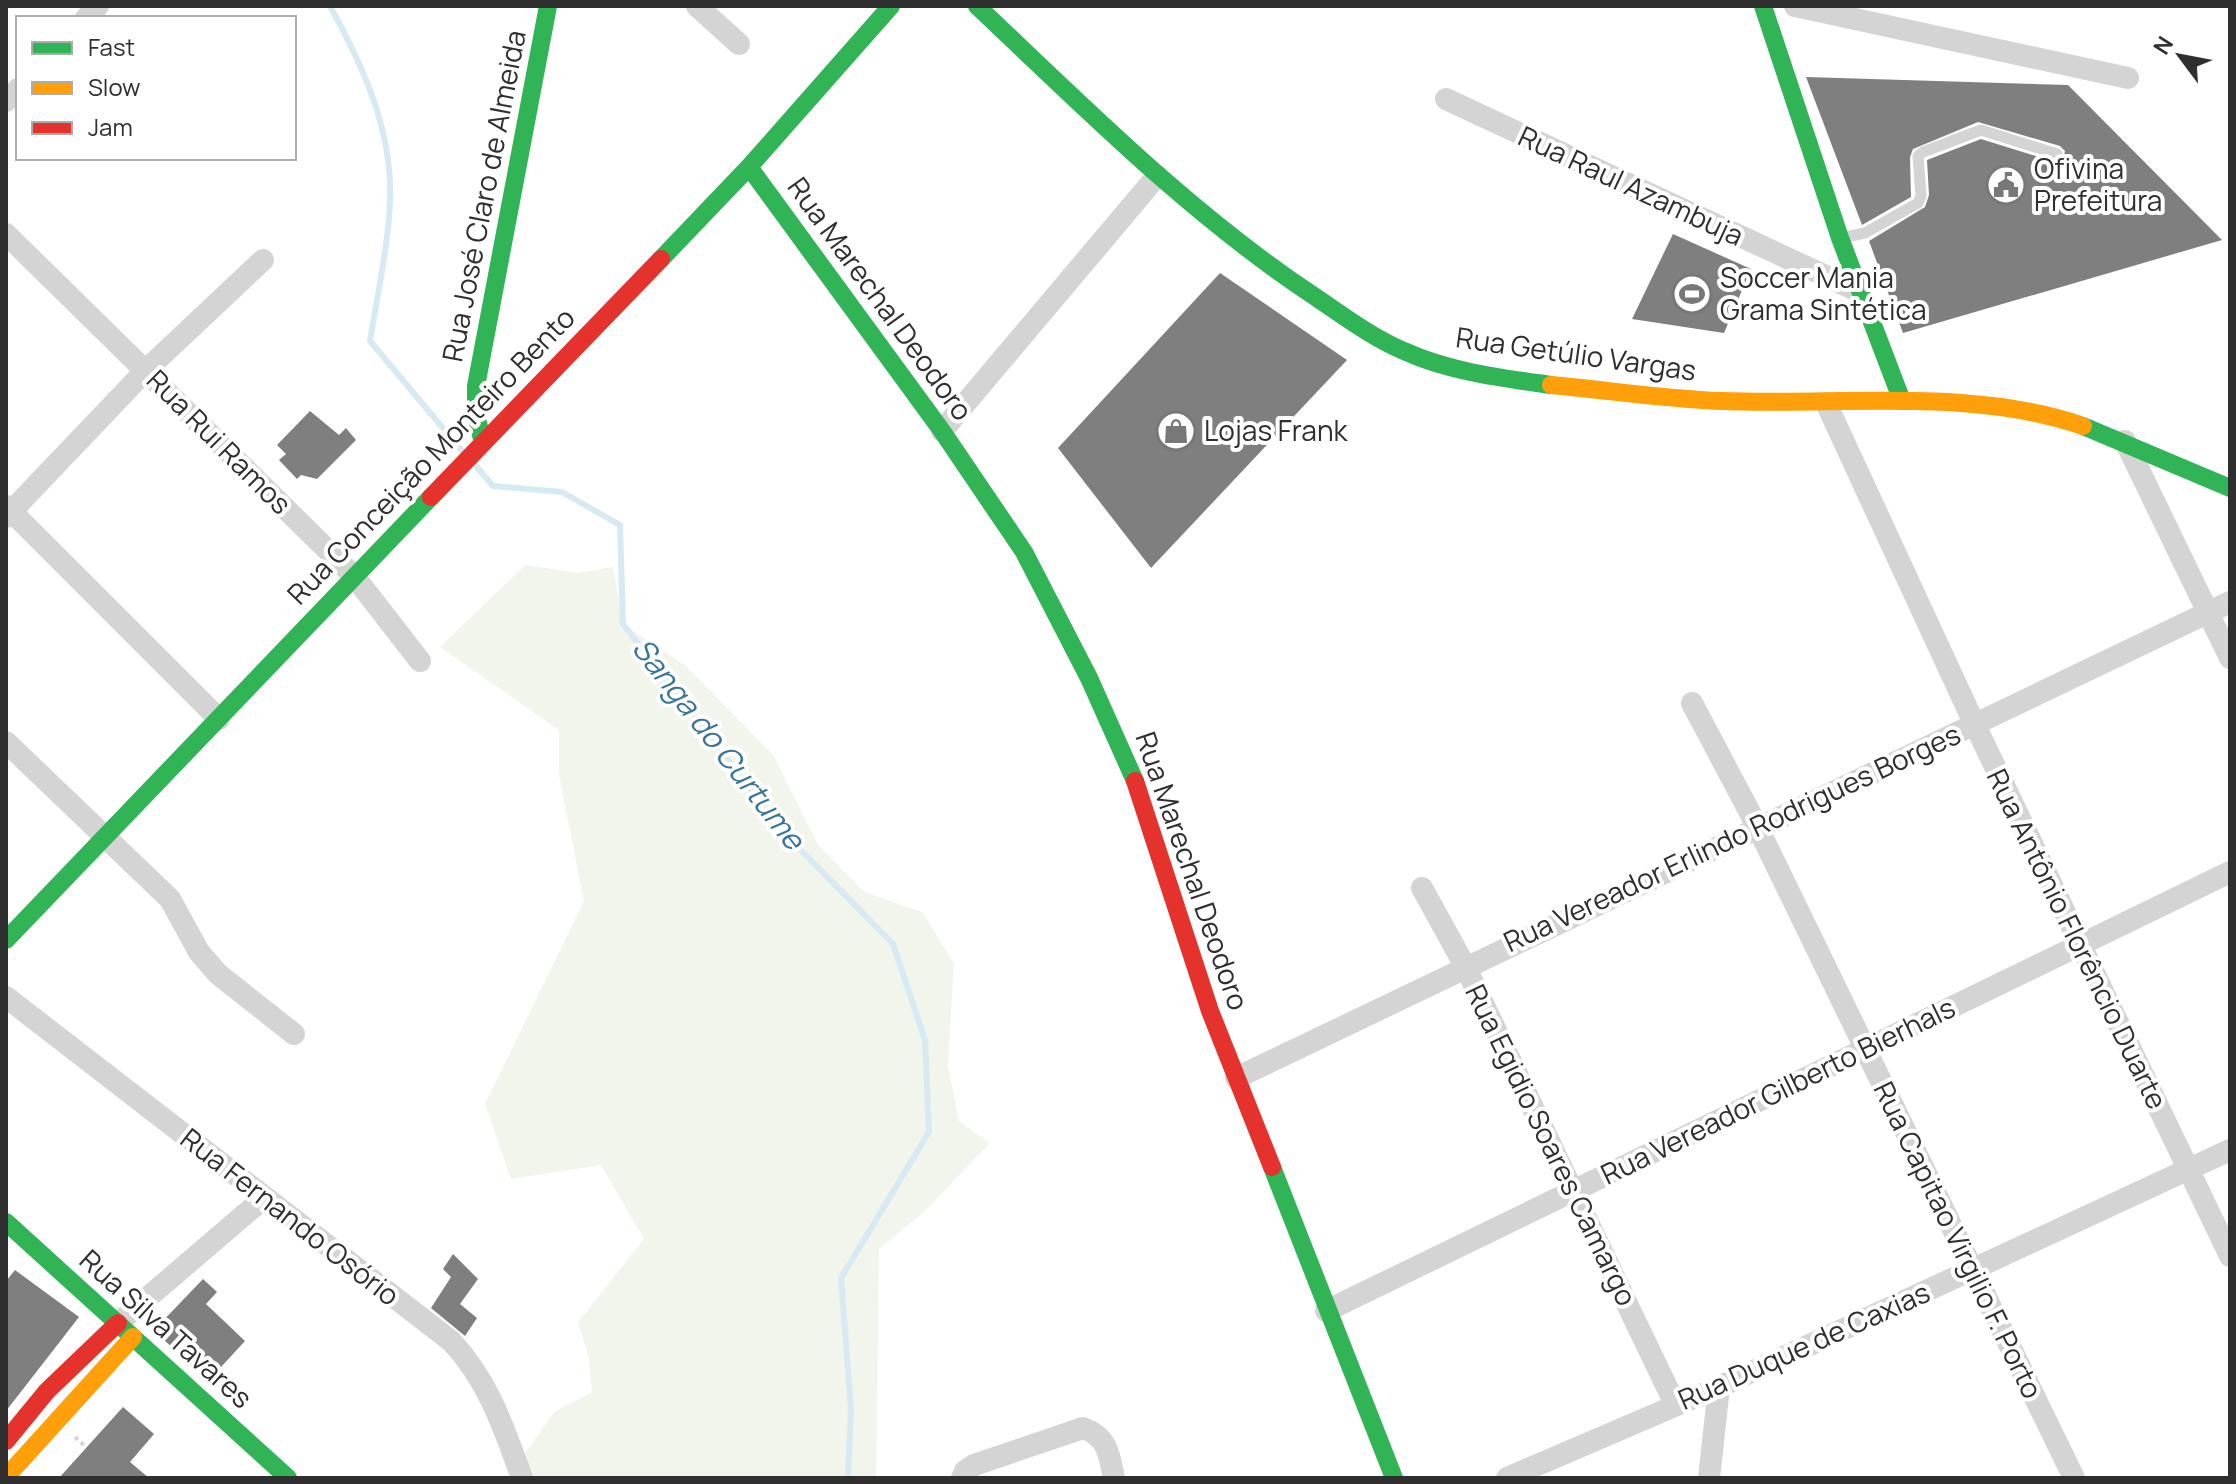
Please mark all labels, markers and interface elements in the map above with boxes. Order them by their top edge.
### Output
legend [16,16,296,160]
north arrow [2140,16,2220,96]
street label: Rua José Claro de Almeida [432,27,534,365]
text: Fast [88,30,135,63]
text: N [2146,31,2180,60]
text: Slow [88,70,141,103]
text: Jam [88,110,133,143]
street label: Rua Raul Azambuja [1513,116,1750,254]
place label: Ofivina Prefeitura [2034,149,2162,219]
public building icon: Ofivina Prefeitura [1985,164,2027,206]
street label: Rua Marechal Deodoro [780,169,982,428]
place label: Soccer Mania Grama Sintética [1720,258,1926,328]
sports icon: Soccer Mania Grama Sintética [1671,273,1713,315]
street label: Rua Conceição Monteiro Bento [278,299,582,612]
street label: Rua Getúlio Vargas [1454,317,1699,389]
street label: Rua Rui Ramos [139,361,300,522]
shop icon: Lojas Frank [1155,410,1197,452]
place label: Lojas Frank [1204,411,1349,449]
water label: Sanga do Curtume [624,629,816,858]
street label: Rua Vereador Erlindo Rodrigues Borges [1497,714,1966,960]
street label: Rua Marechal Deodoro [1127,727,1258,1015]
street label: Rua Antônio Florêncio Duarte [1979,762,2177,1115]
street label: Rua Egidio Soares Camargo [1457,977,1646,1312]
street label: Rua Vereador Gilberto Bierhals [1594,988,1961,1193]
street label: Rua Capitao Virgilio F. Porto [1866,1075,2052,1404]
street label: Rua Fernando Osório [173,1119,408,1314]
street label: Rua Silva Tavares [72,1241,261,1416]
street label: Rua Duque de Caxias [1672,1272,1935,1418]

